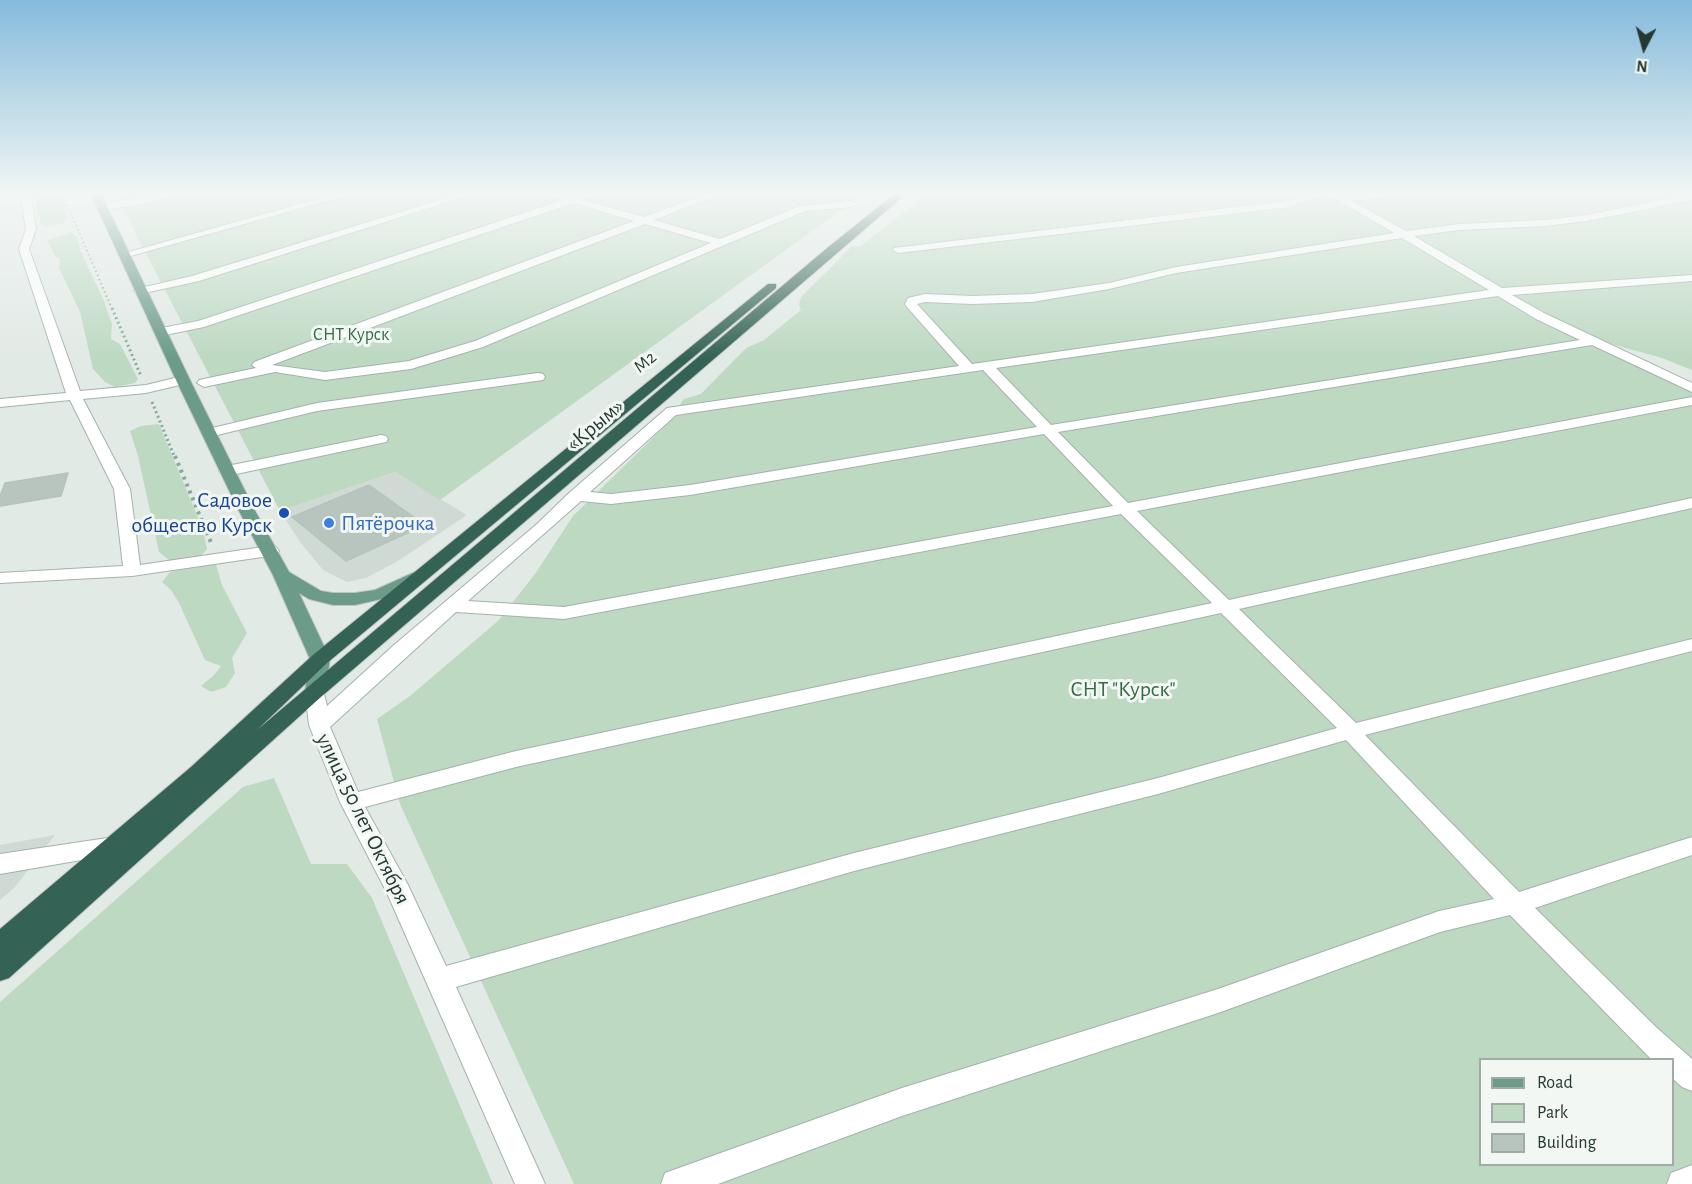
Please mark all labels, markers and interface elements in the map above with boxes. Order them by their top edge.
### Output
north arrow [1614,18,1674,78]
text: N [1636,57,1648,74]
park label: СНТ Курск [313,324,389,346]
street label: М2 [629,346,661,378]
street label: «Крым» [561,393,629,457]
place label: Садовое общество Курск [131,487,272,538]
marker: Садовое общество Курск [277,506,291,520]
place label: Пятёрочка [341,510,435,536]
marker: Пятёрочка [322,516,336,530]
park label: СНТ "Курск" [1070,676,1176,702]
street label: улица 50 лет Октября [310,729,416,909]
legend [1479,1058,1674,1166]
text: Road [1537,1074,1573,1092]
text: Park [1537,1104,1568,1122]
text: Building [1537,1134,1596,1152]

